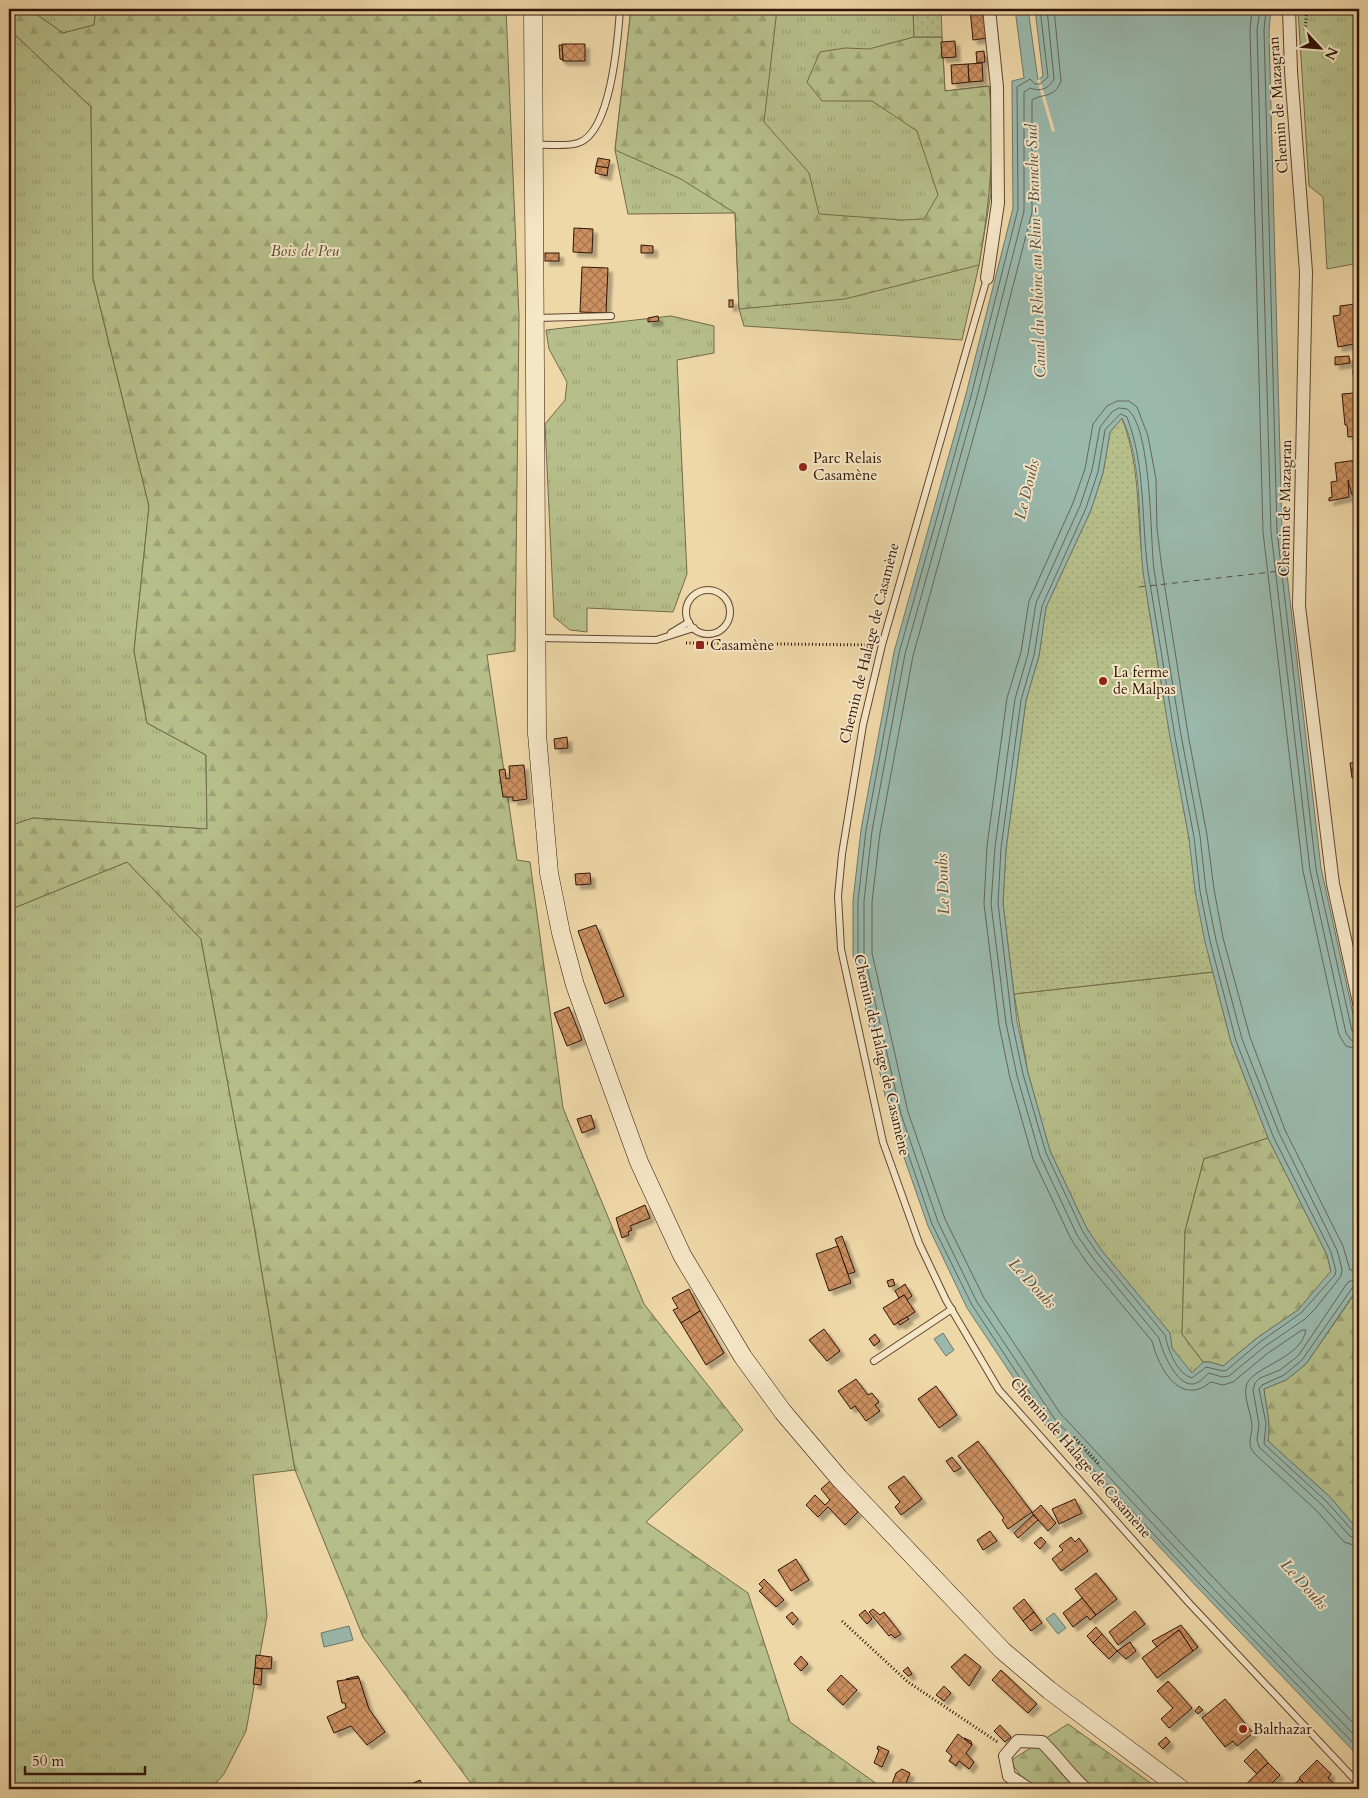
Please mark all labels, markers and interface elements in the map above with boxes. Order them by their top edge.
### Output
north arrow [1296,22,1346,72]
street label: Chemin de Mazagran [1263,35,1293,174]
text: N [1320,44,1342,63]
water label: Canal du Rhône au Rhin - Branche Sud [1021,122,1051,378]
park label: Bois de Peu [271,241,340,261]
street label: Chemin de Mazagran [1274,439,1296,577]
place label: Parc Relais Casamène [813,448,881,485]
water label: Le Doubs [1009,456,1045,522]
marker: Parc Relais Casamène [797,461,809,473]
street label: Chemin de Halage de Casamène [834,540,904,746]
place label: Casamène [710,635,774,655]
marker: Casamène [694,639,706,651]
place label: La ferme de Malpas [1113,662,1176,699]
marker: La ferme de Malpas [1097,675,1109,687]
water label: Le Doubs [931,852,955,915]
street label: Chemin de Halage de Casamène [849,952,915,1158]
water label: Le Doubs [1004,1253,1061,1314]
street label: Chemin de Halage de Casamène [1006,1374,1156,1543]
water label: Le Doubs [1276,1554,1333,1615]
place label: Balthazar [1253,1719,1312,1739]
marker: Balthazar [1237,1723,1249,1735]
scale bar [25,1743,145,1775]
text: 50 m [32,1751,64,1771]

